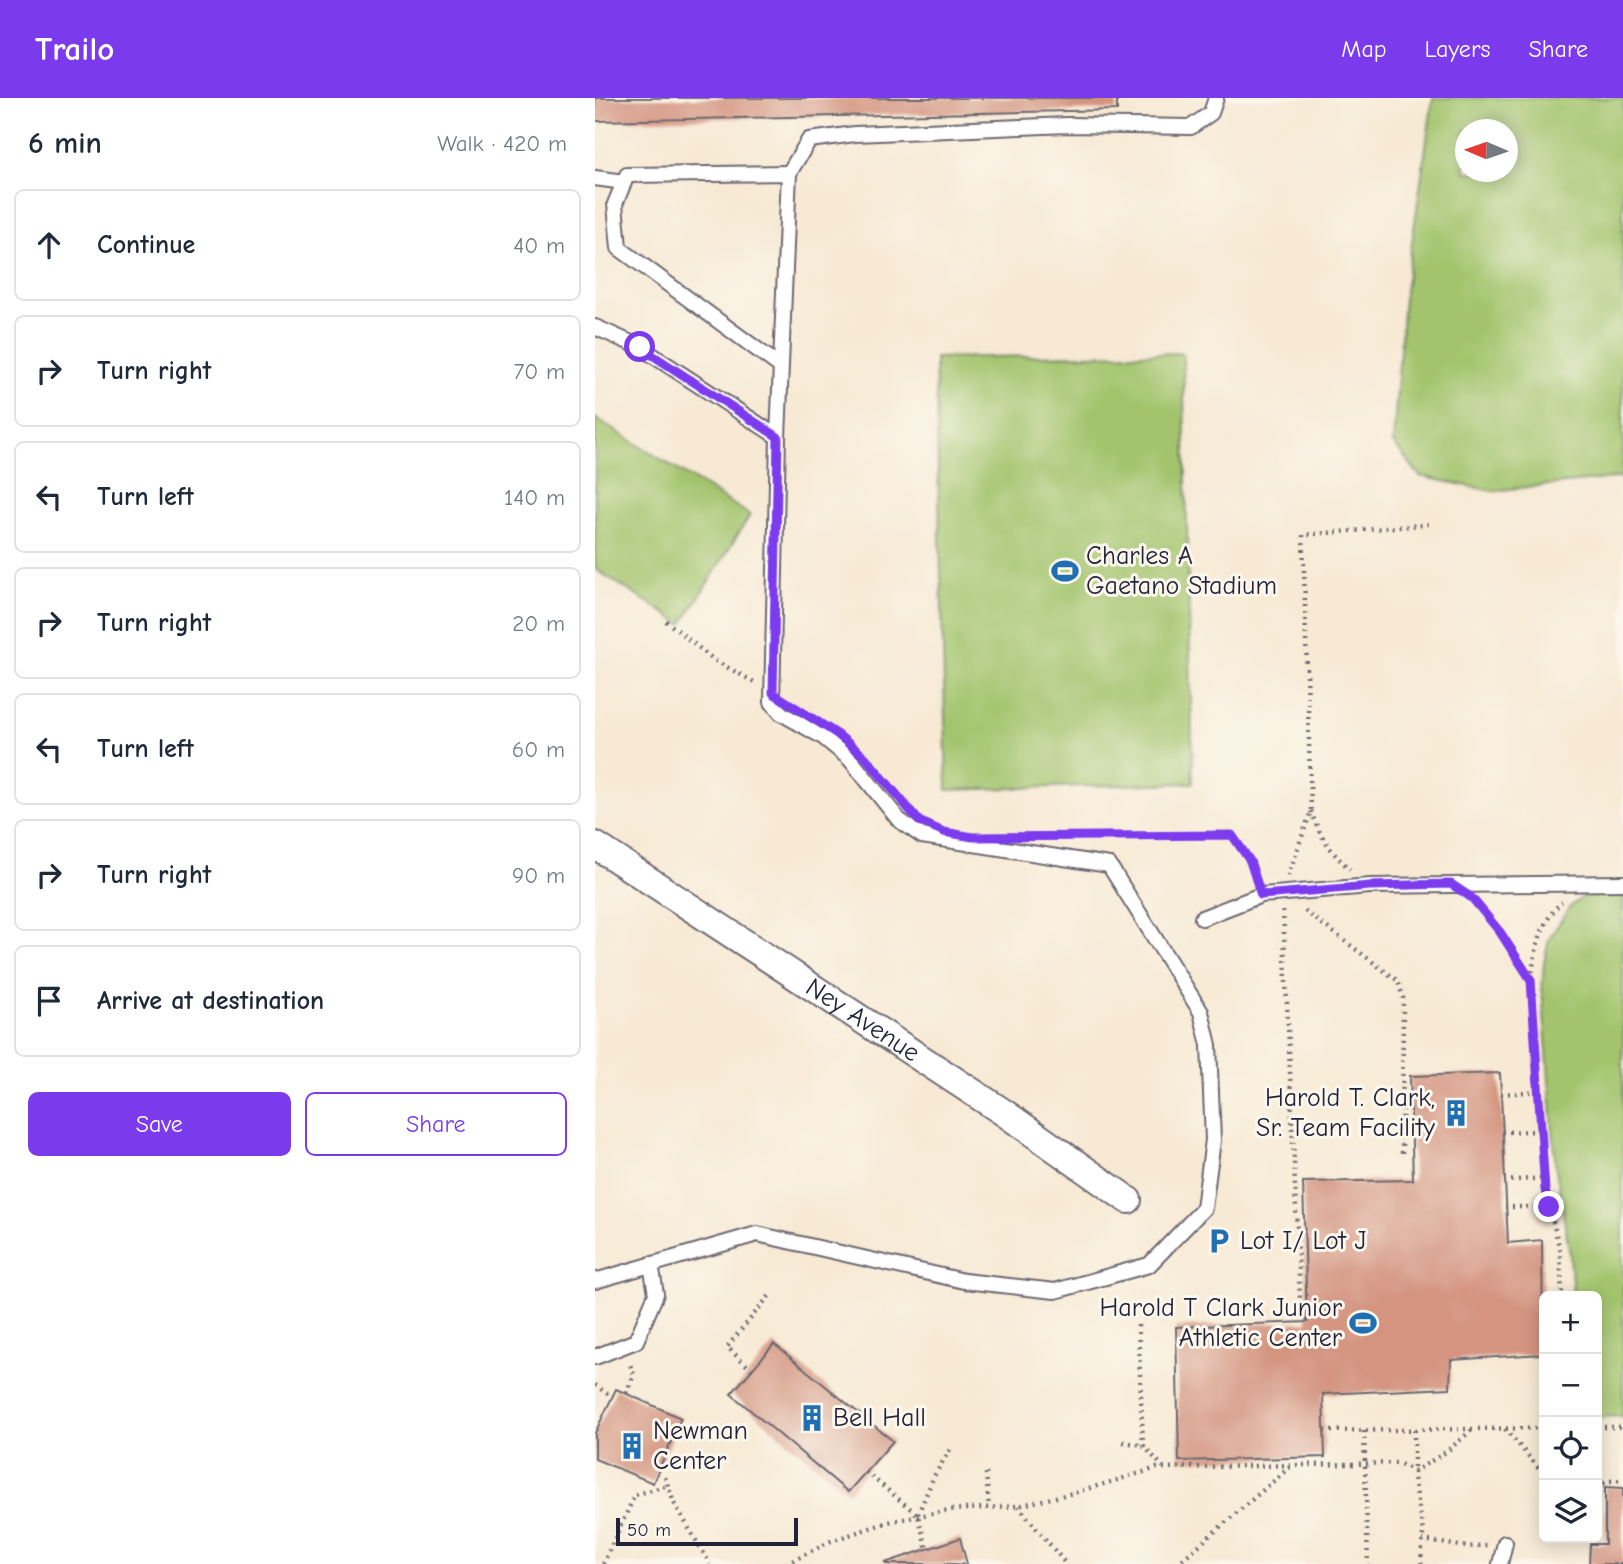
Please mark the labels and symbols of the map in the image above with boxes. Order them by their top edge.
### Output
north arrow [1455,119,1518,182]
route start [624,331,655,362]
place label: Charles A Gaetano Stadium [1086,541,1277,601]
sports icon: Charles A Gaetano Stadium [1050,556,1080,586]
street label: Ney Avenue [800,972,925,1068]
place label: Harold T. Clark, Sr. Team Facility [1256,1083,1435,1143]
building icon: Harold T. Clark, Sr. Team Facility [1441,1098,1471,1128]
route end [1533,1191,1564,1222]
parking icon: Lot I/ Lot J [1204,1226,1234,1256]
place label: Lot I/ Lot J [1240,1226,1367,1256]
place label: Harold T Clark Junior Athletic Center [1100,1293,1343,1353]
sports icon: Harold T Clark Junior Athletic Center [1348,1308,1378,1338]
building icon: Bell Hall [797,1403,827,1433]
place label: Bell Hall [833,1403,926,1433]
place label: Newman Center [653,1416,748,1476]
building icon: Newman Center [617,1431,647,1461]
scale bar [616,1515,798,1547]

